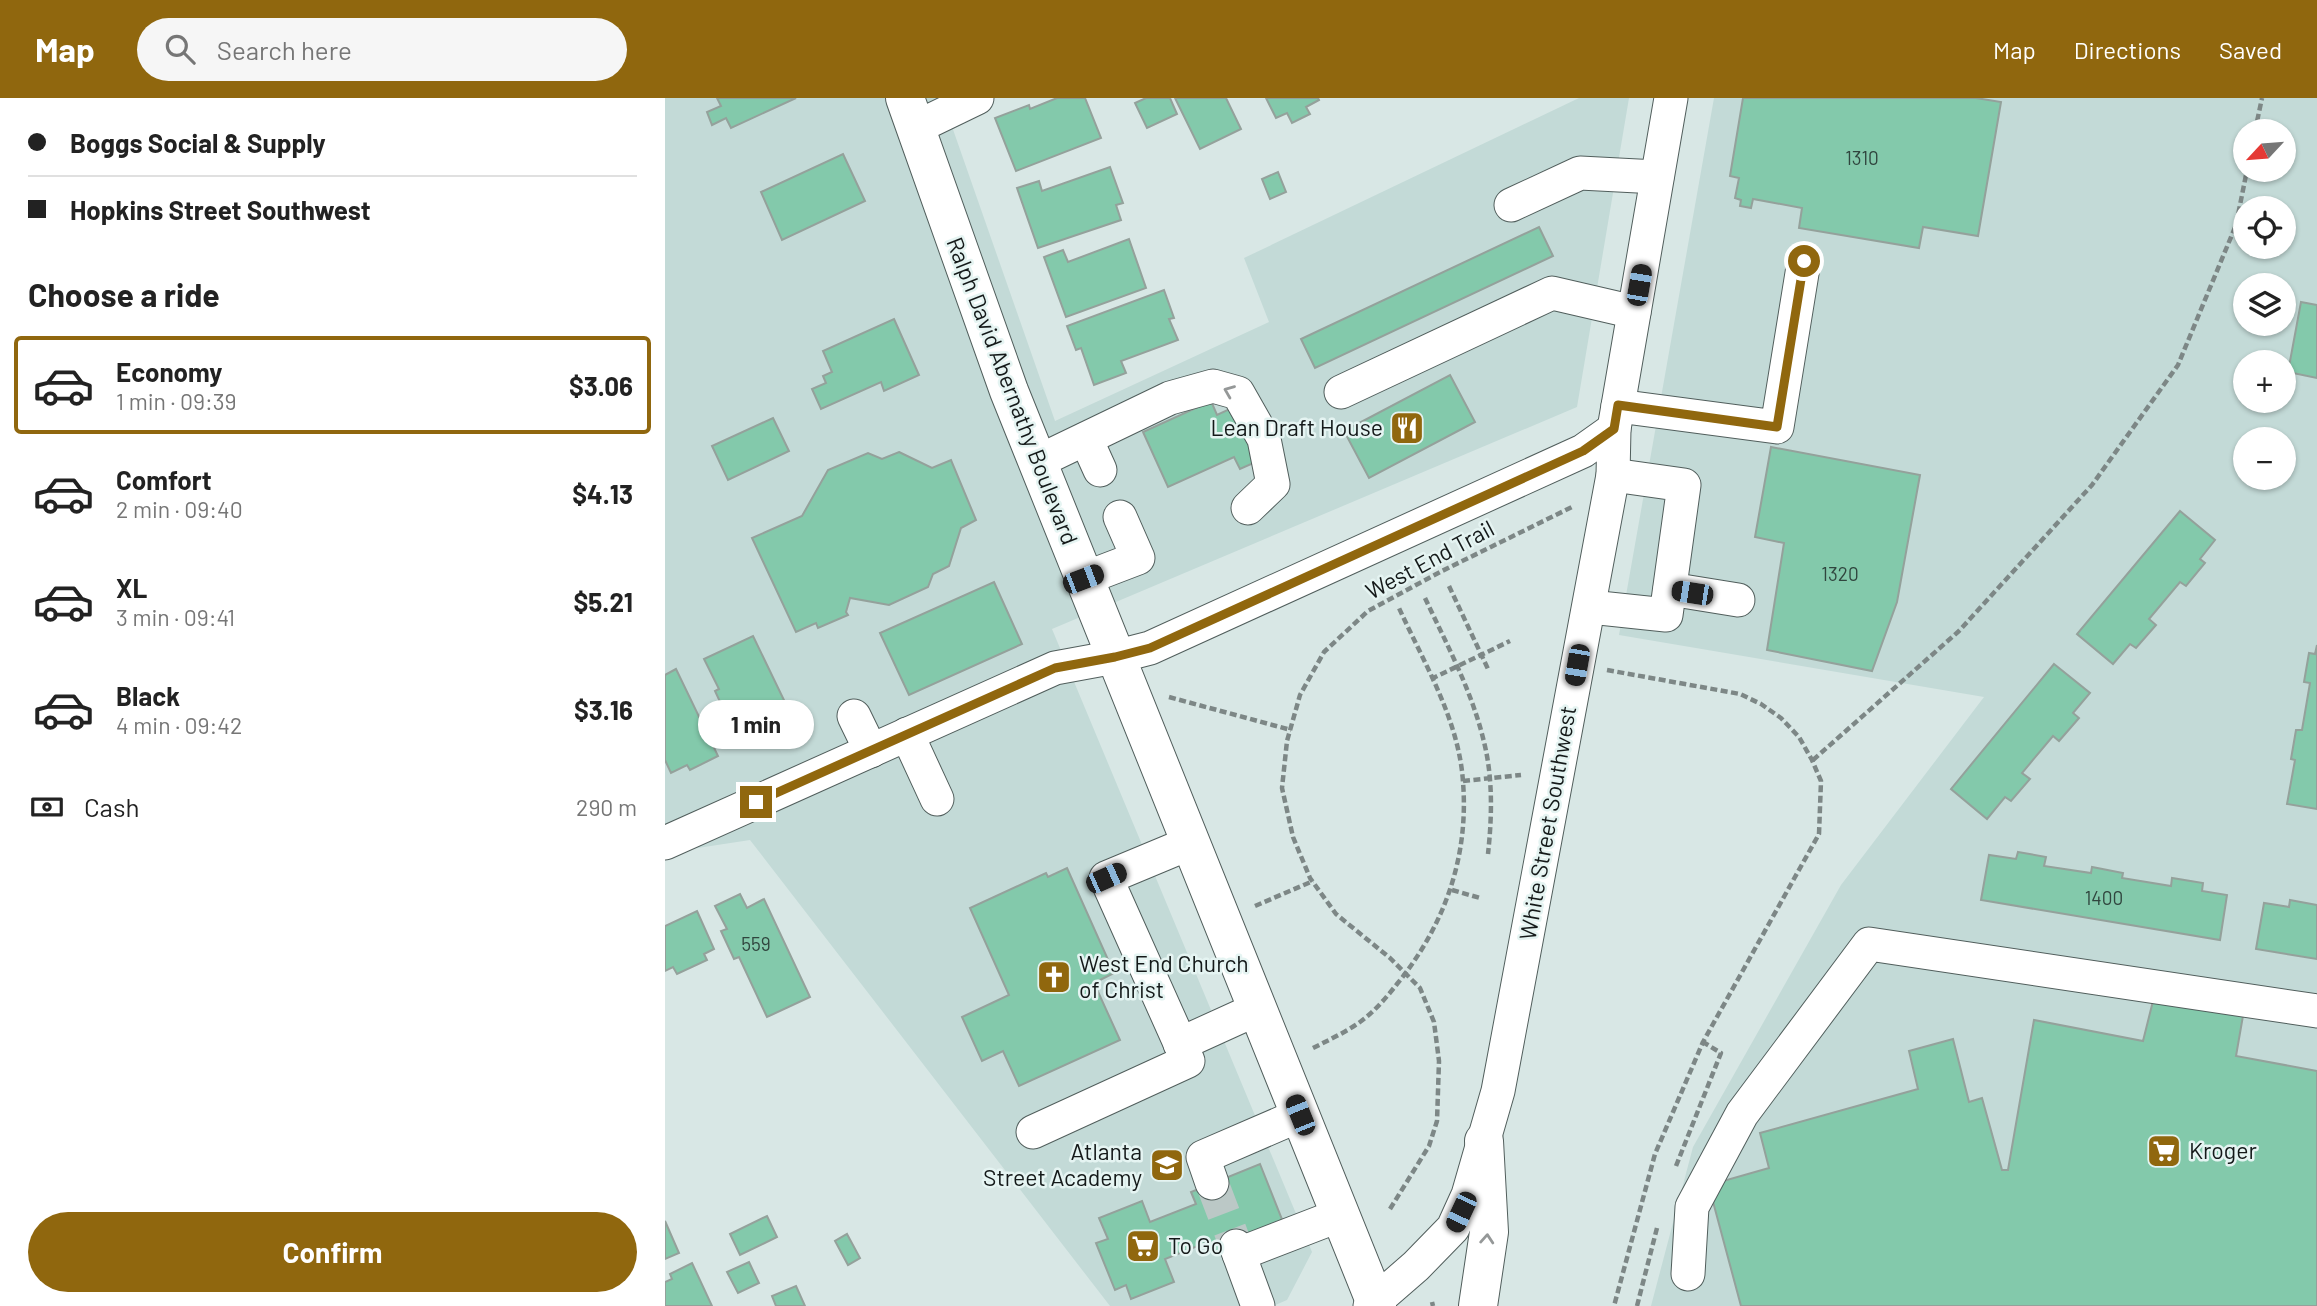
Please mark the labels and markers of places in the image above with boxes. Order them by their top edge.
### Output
restaurant icon: Lean Draft House [1388,409,1426,447]
place label: Lean Draft House [1210,413,1383,441]
place label: West End Church of Christ [1079,949,1249,1003]
church icon: West End Church of Christ [1035,958,1073,996]
supermarket icon: Kroger [2145,1132,2183,1170]
place label: Kroger [2189,1136,2257,1164]
place label: Atlanta Street Academy [983,1137,1142,1191]
school or university icon: Atlanta Street Academy [1148,1146,1186,1184]
supermarket icon: To Go [1124,1227,1162,1265]
place label: To Go [1168,1231,1223,1259]

